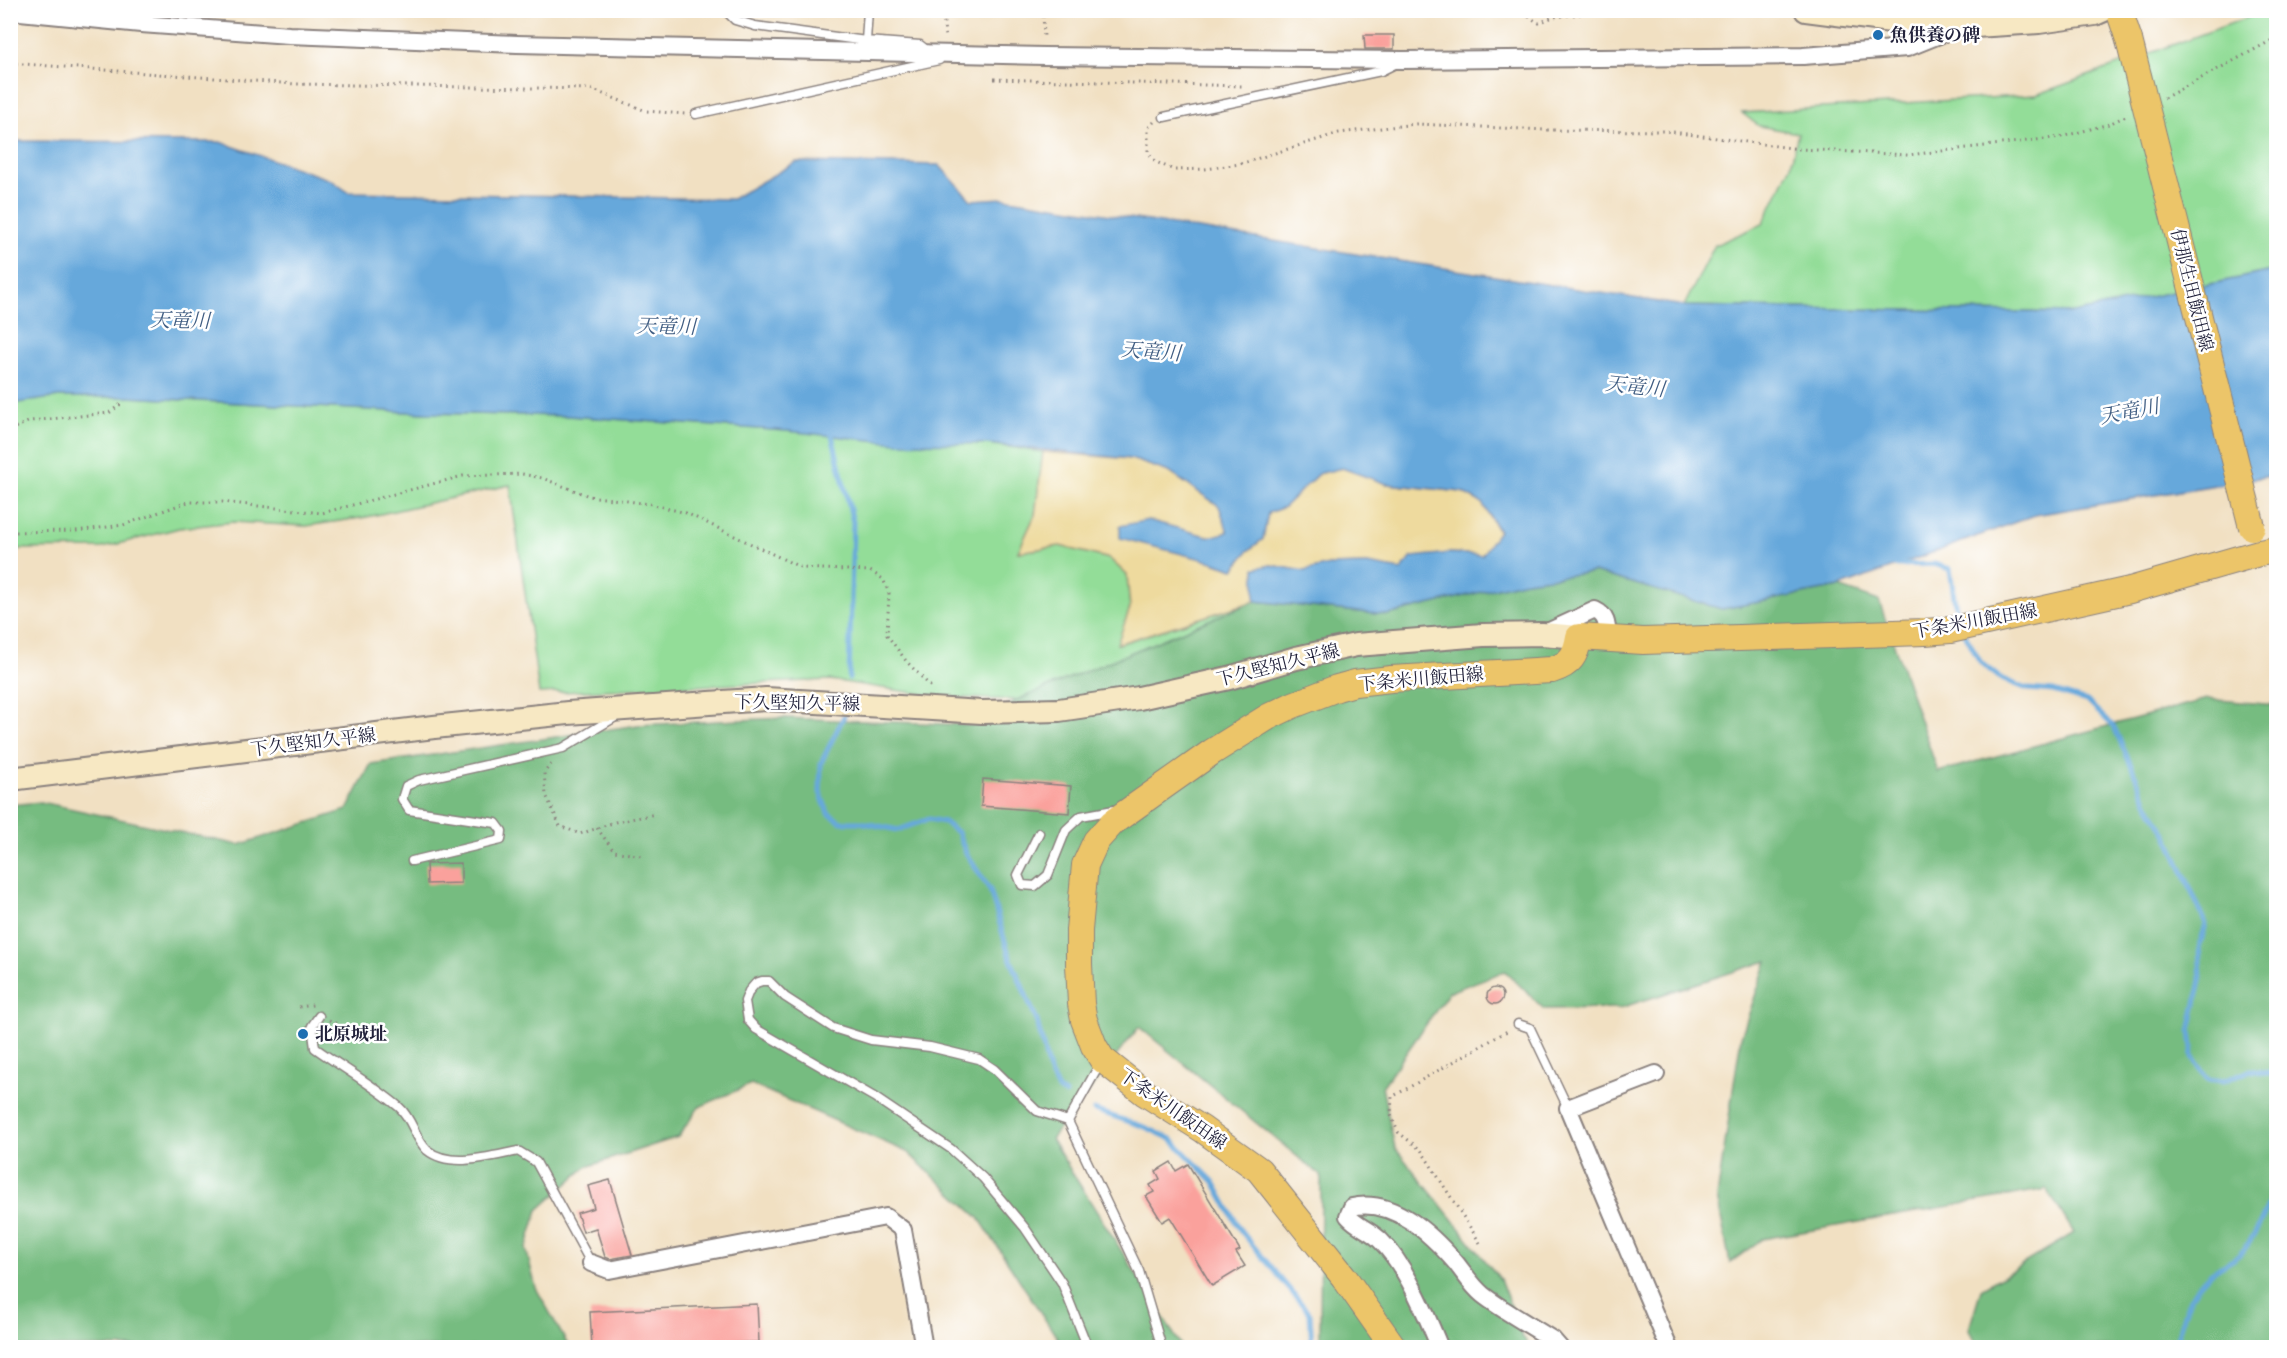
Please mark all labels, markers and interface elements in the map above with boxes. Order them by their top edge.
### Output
place label: 魚供養の碑 [1890,25,1980,45]
marker: 魚供養の碑 [1871,28,1885,42]
street label: 伊那生田飯田線 [2167,226,2217,354]
water label: 天竜川 [150,309,212,333]
water label: 天竜川 [636,315,698,339]
water label: 天竜川 [1120,339,1184,365]
water label: 天竜川 [1604,373,1668,401]
water label: 天竜川 [2098,395,2163,429]
street label: 下条米川飯田線 [1911,600,2039,642]
street label: 下久堅知久平線 [1214,640,1342,690]
street label: 下条米川飯田線 [1357,664,1485,694]
street label: 下久堅知久平線 [734,692,860,714]
street label: 下久堅知久平線 [249,724,377,760]
place label: 北原城址 [315,1024,387,1044]
marker: 北原城址 [296,1027,310,1041]
street label: 下条米川飯田線 [1116,1065,1230,1153]

